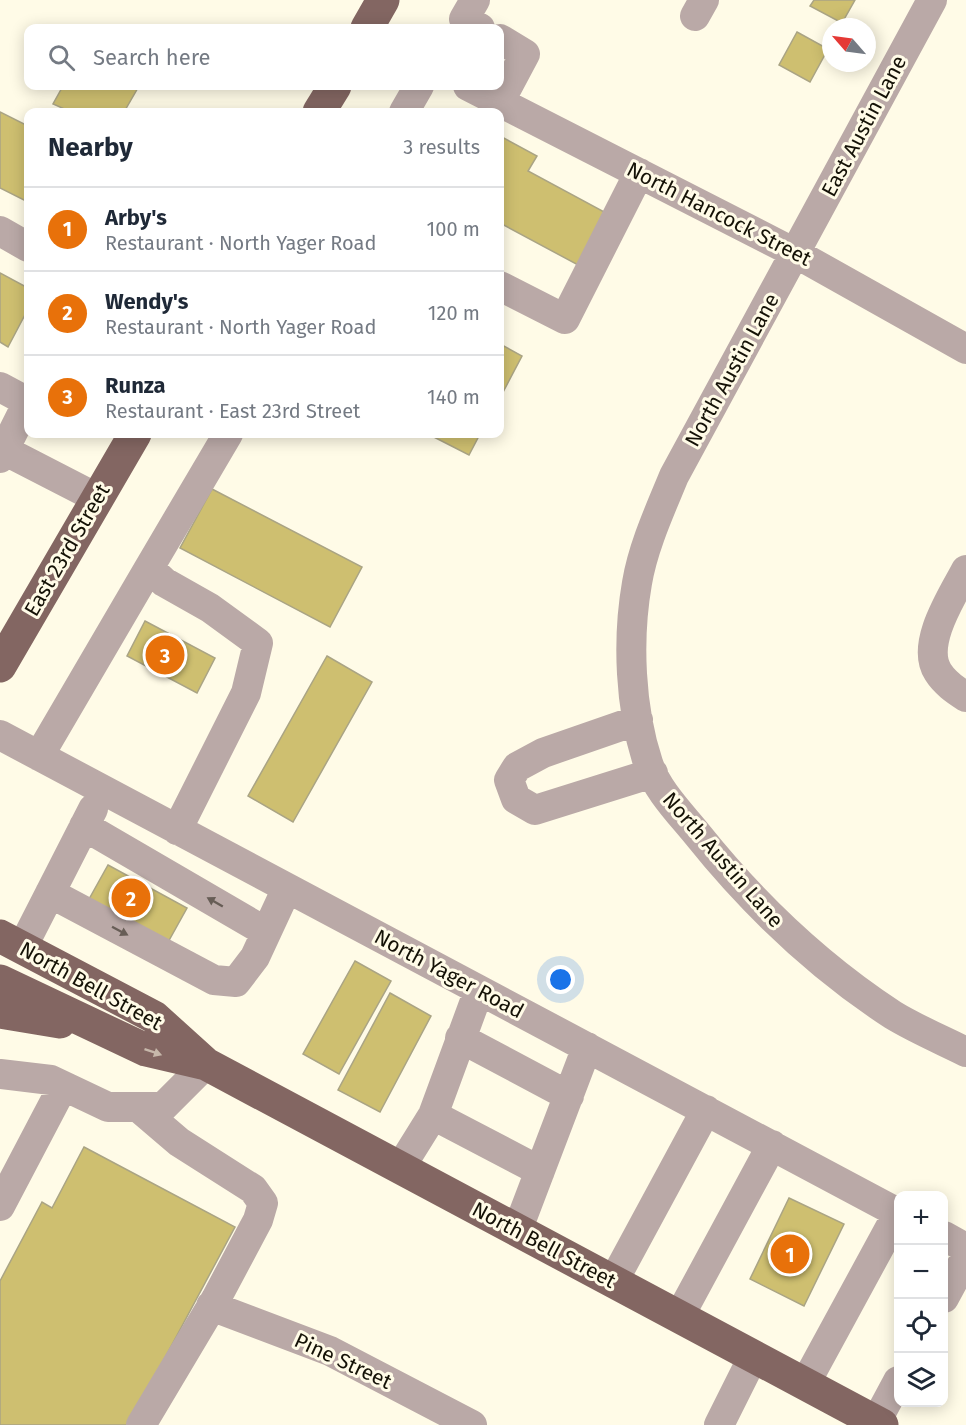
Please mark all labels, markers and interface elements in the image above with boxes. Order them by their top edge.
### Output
north arrow [822,18,876,72]
search box [24,24,504,90]
icon: search [45,41,78,74]
text: Search here [93,44,211,71]
street label: East Austin Lane [816,51,912,201]
text: Nearby [48,132,133,163]
text: 3 results [403,135,480,159]
street label: North Hancock Street [622,156,816,272]
text: Arby's [105,204,167,231]
text: 1 [63,217,72,241]
text: 100 m [427,217,480,241]
text: Restaurant · North Yager Road [105,231,376,255]
text: Wendy's [105,288,189,315]
street label: North Austin Lane [679,289,785,451]
text: 2 [62,301,73,325]
text: 120 m [428,301,480,325]
text: Restaurant · North Yager Road [105,315,376,339]
text: Runza [105,372,166,399]
text: 3 [62,385,73,409]
text: 140 m [427,385,480,409]
text: Restaurant · East 23rd Street [105,399,360,423]
street label: East 23rd Street [19,479,116,621]
pin: 3 [146,632,184,678]
street label: North Austin Lane [657,787,789,933]
pin: 2 [112,876,150,920]
one-way arrow [207,897,223,908]
street label: North Yager Road [370,924,528,1024]
one-way arrow [111,925,129,935]
street label: North Bell Street [15,936,167,1036]
your location [546,965,575,994]
one-way arrow [144,1047,162,1057]
map controls [894,1191,948,1407]
button: + [894,1191,948,1245]
street label: North Bell Street [468,1196,621,1294]
pin: 1 [770,1232,810,1276]
button: − [894,1245,948,1299]
button: locate [894,1299,948,1353]
street label: Pine Street [290,1327,396,1395]
button: layers [894,1353,948,1407]

